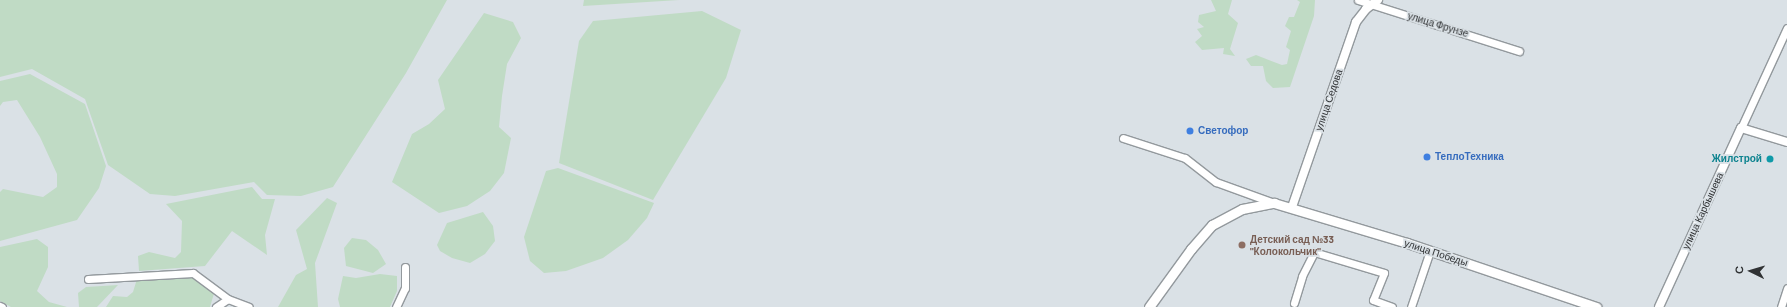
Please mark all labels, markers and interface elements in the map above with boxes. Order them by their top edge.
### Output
street label: улица Фрунзе [1406,10,1470,40]
street label: улица Седова [1313,68,1345,132]
place label: Светофор [1198,125,1248,137]
marker: Светофор [1185,126,1195,136]
place label: ТеплоТехника [1435,151,1504,163]
marker: ТеплоТехника [1422,152,1432,162]
place label: Жилстрой [1712,153,1762,165]
marker: Жилстрой [1765,154,1775,164]
street label: улица Карбышева [1680,171,1726,251]
place label: Детский сад №33 "Колокольчик" [1250,233,1334,256]
street label: улица Победы [1403,237,1469,269]
marker: Детский сад №33 "Колокольчик" [1237,240,1247,250]
north arrow [1731,251,1771,291]
text: С [1732,265,1745,274]

